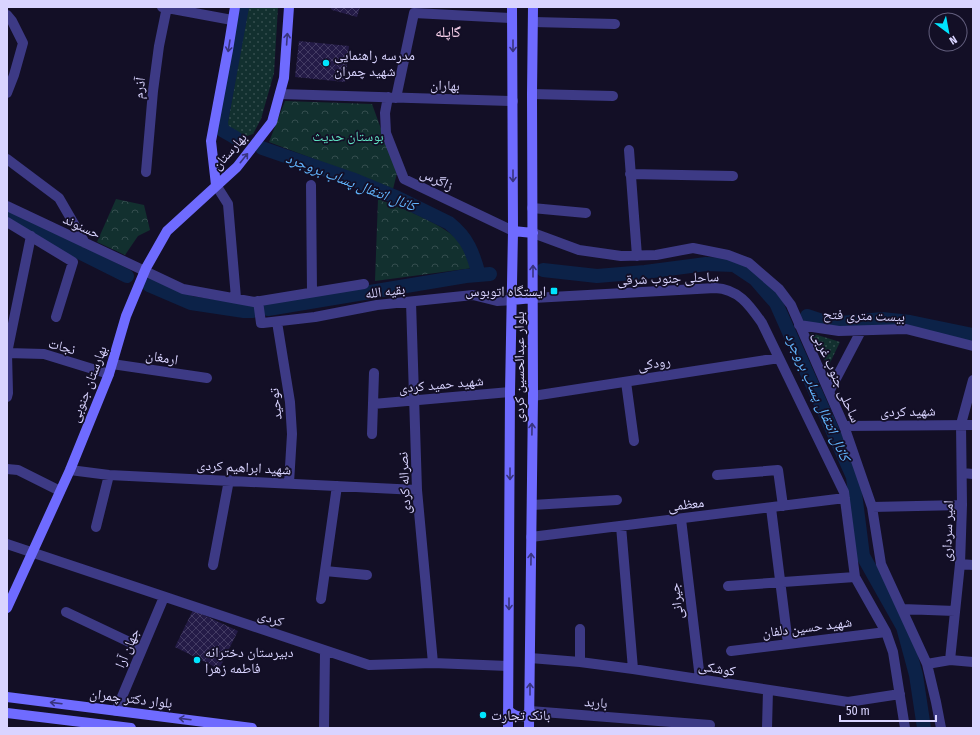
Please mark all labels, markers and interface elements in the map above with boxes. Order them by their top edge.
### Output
north arrow [928,12,968,52]
district label: گاپله [435,23,461,41]
one-way arrow [283,33,290,46]
text: N [947,33,959,47]
one-way arrow [225,39,233,52]
one-way arrow [509,39,516,52]
place label: مدرسه راهنمایی شهید چمران [334,47,415,80]
marker: مدرسه راهنمایی شهید چمران [321,58,331,68]
street label: آذرم [130,76,150,100]
street label: بهاران [430,76,460,95]
park label: بوستان حدیث [312,128,384,145]
street label: بهارستان [208,129,251,173]
water label: کانال انتقال پساب بروجرد [283,149,421,216]
one-way arrow [240,152,248,163]
street label: زاگرس [418,164,456,194]
one-way arrow [509,169,517,182]
street label: حسنوند [60,210,103,243]
one-way arrow [529,265,537,278]
street label: ساحلی جنوب شرقی [617,268,719,289]
street label: بقیه الله [364,281,406,302]
place label: ایستگاه اتوبوس [465,283,546,300]
marker: ایستگاه اتوبوس [549,286,559,296]
street label: بیست متری فتح [823,306,905,326]
street label: بلوار عبدالحسین کردی [511,311,528,423]
street label: ساحلی جنوب غربی [809,329,864,425]
water label: کانال انتقال پساب بروجرد [782,330,855,466]
street label: نجات [46,335,78,358]
street label: بهارستان جنوبی [66,343,111,425]
street label: ارمغان [144,347,179,368]
street label: رودکی [636,353,672,374]
street label: شهید حمید کردی [398,372,484,397]
street label: توحید [265,387,286,421]
street label: شهید کردی [880,403,936,420]
one-way arrow [529,423,536,436]
street label: نصراله کردی [394,451,415,514]
street label: شهید ابراهیم کردی [196,457,292,479]
one-way arrow [506,467,514,480]
street label: معظمی [667,494,705,515]
street label: امیر سرداری [938,500,957,562]
one-way arrow [527,553,535,566]
street label: جیرانی [666,582,687,620]
one-way arrow [505,597,513,610]
street label: کردی [256,606,286,631]
street label: شهید حسین دلفان [761,614,853,641]
street label: جهان آرا [112,626,143,671]
place label: دبیرستان دخترانه فاطمه زهرا [205,644,294,677]
marker: دبیرستان دخترانه فاطمه زهرا [192,655,202,665]
street label: کوشکی [697,657,737,680]
one-way arrow [526,683,534,696]
street label: بلوار دکتر چمران [89,685,173,712]
street label: باربد [584,693,608,712]
scale bar [840,697,936,723]
one-way arrow [50,699,63,707]
text: 50 m [846,704,870,718]
place label: بانک تجارت [491,707,550,724]
marker: بانک تجارت [478,710,488,720]
one-way arrow [179,716,192,723]

